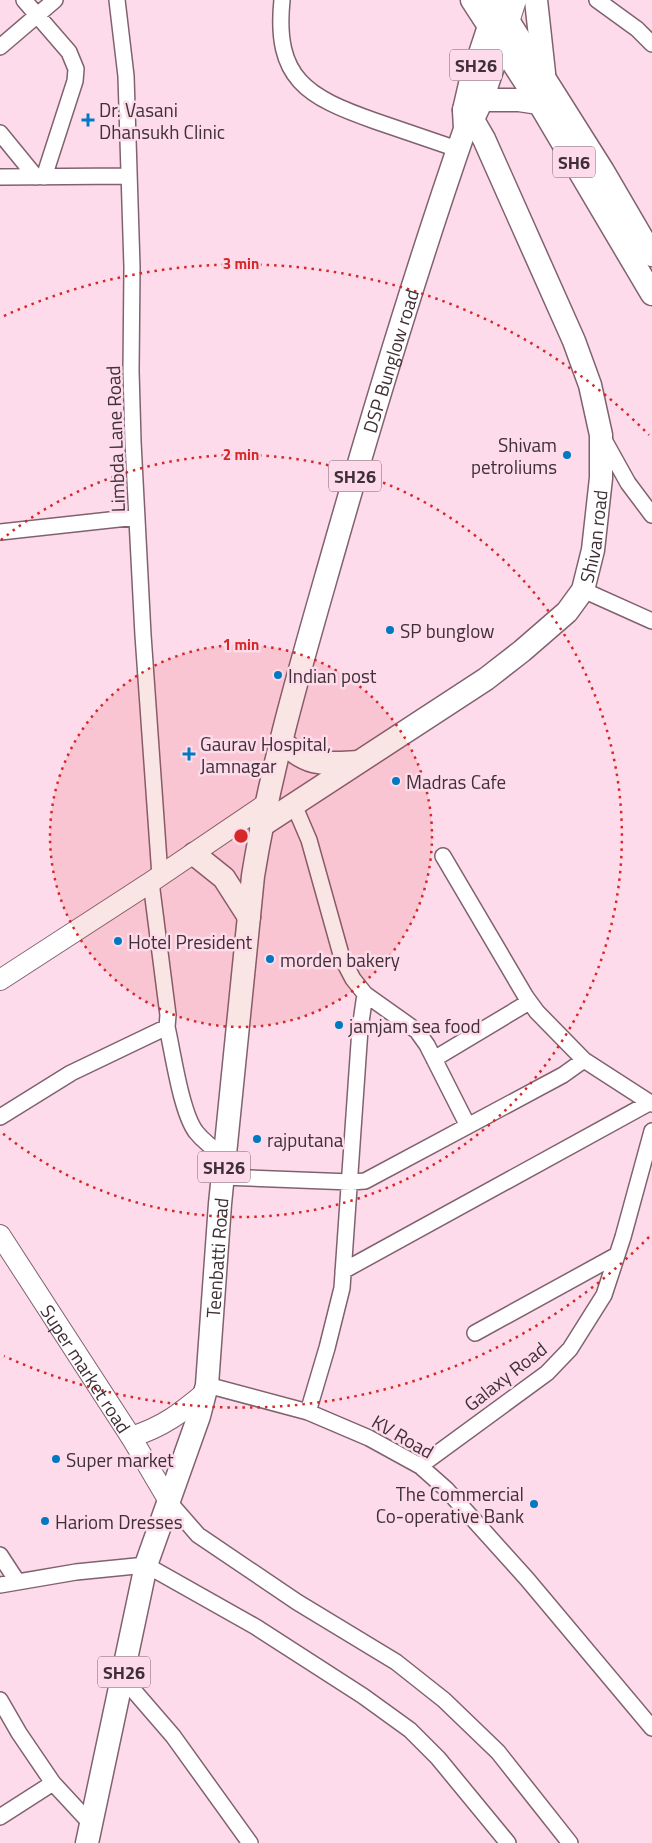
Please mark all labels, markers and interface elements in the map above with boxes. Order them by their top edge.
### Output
road number: SH26 [450,50,502,80]
place label: Dr. Vasani Dhansukh Clinic [99,95,225,146]
marker: Dr. Vasani Dhansukh Clinic [81,113,95,127]
road number: SH6 [553,146,595,178]
text: 3 min [223,252,259,275]
street label: DSP Bunglow road [354,285,426,436]
street label: Limbda Lane Road [98,365,132,513]
place label: Shivam petroliums [471,430,557,481]
text: 2 min [223,443,259,466]
marker: Shivam petroliums [561,449,573,461]
road number: SH26 [329,461,381,492]
street label: Shivan road [571,488,614,586]
place label: SP bunglow [400,616,495,645]
marker: SP bunglow [384,624,396,636]
text: 1 min [223,633,259,656]
place label: Indian post [288,661,377,690]
marker: Indian post [272,669,284,681]
place label: Gaurav Hospital, Jamnagar [200,729,331,780]
marker: Gaurav Hospital, Jamnagar [182,747,196,761]
place label: Madras Cafe [406,767,506,796]
marker: Madras Cafe [390,775,402,787]
centre of rings [232,827,250,845]
place label: Hotel President [128,927,253,956]
marker: Hotel President [112,935,124,947]
place label: morden bakery [280,945,400,974]
marker: morden bakery [264,953,276,965]
place label: jamjam sea food [348,1011,481,1040]
marker: jamjam sea food [333,1019,345,1031]
place label: rajputana [267,1125,344,1154]
marker: rajputana [251,1133,263,1145]
road number: SH26 [198,1152,250,1182]
street label: Teenbatti Road [197,1196,235,1319]
street label: Super market road [34,1298,139,1438]
street label: Galaxy Road [457,1334,553,1418]
street label: KV Road [367,1407,439,1465]
place label: Super market [66,1445,174,1474]
marker: Super market [50,1453,62,1465]
place label: The Commercial Co-operative Bank [376,1479,524,1530]
marker: The Commercial Co-operative Bank [528,1498,540,1510]
place label: Hariom Dresses [55,1507,183,1536]
marker: Hariom Dresses [39,1515,51,1527]
road number: SH26 [98,1656,150,1688]

